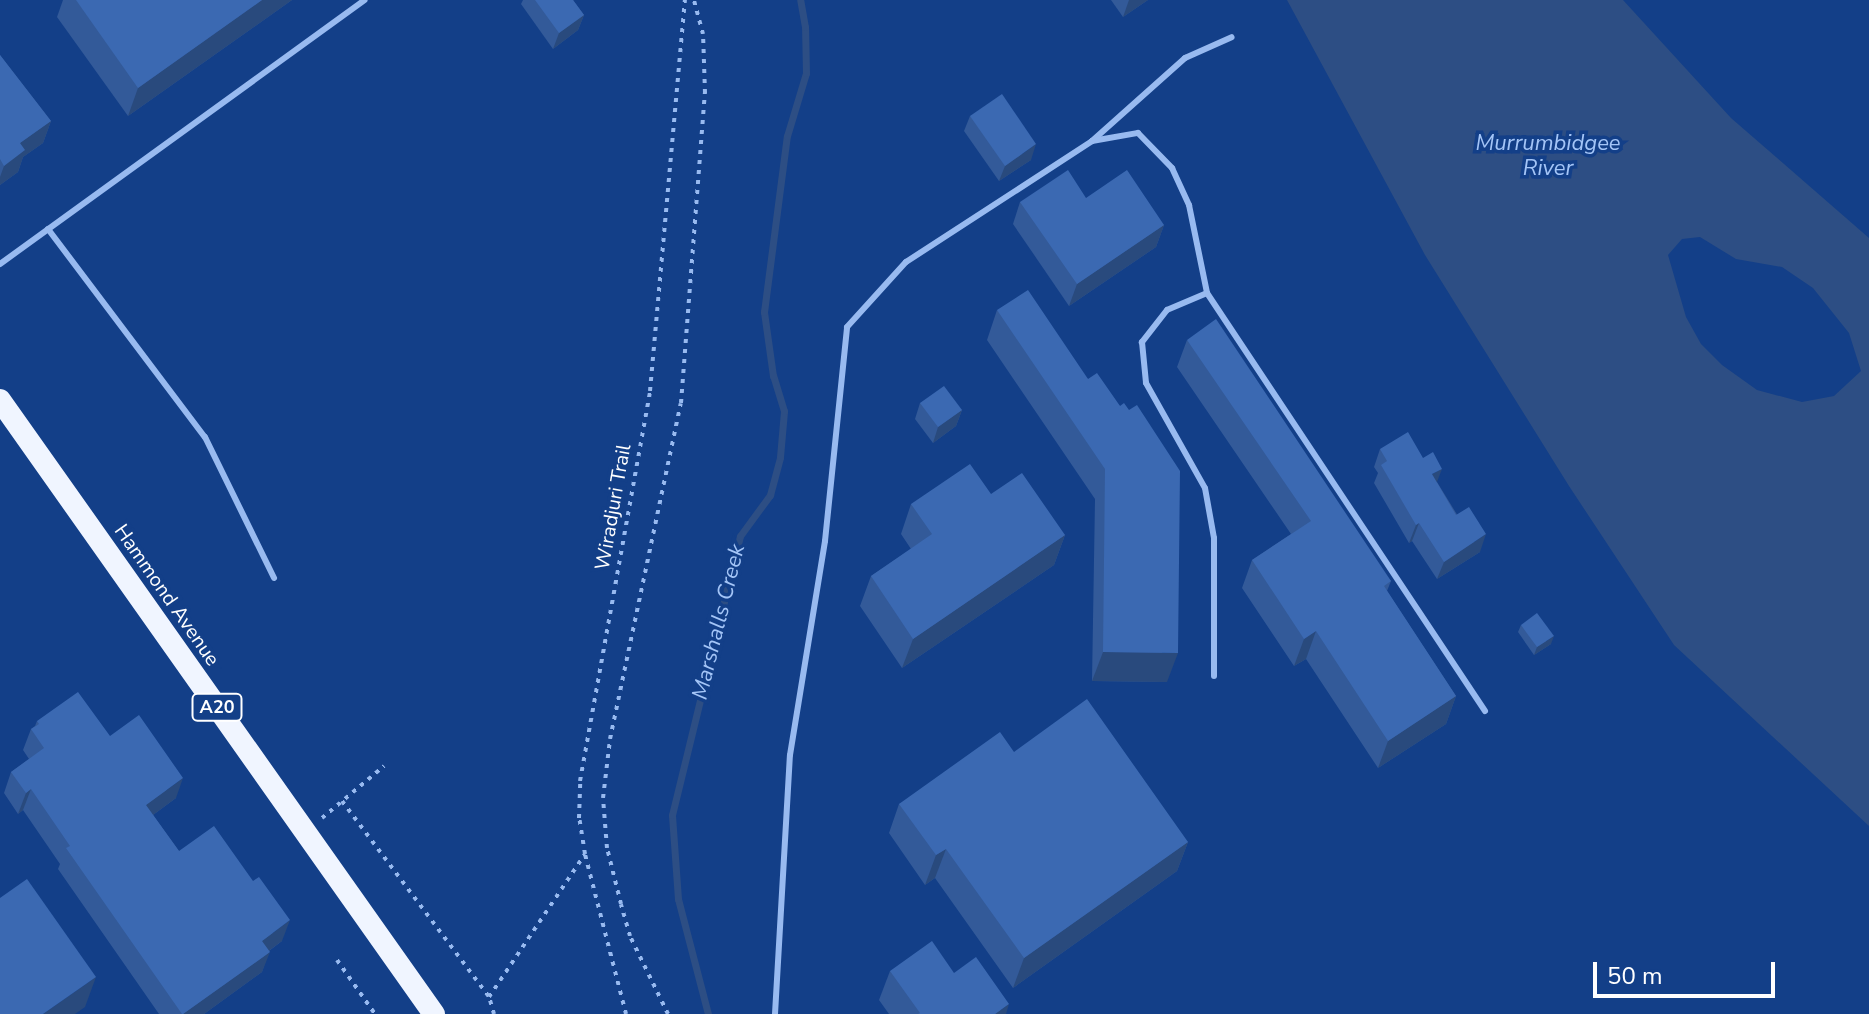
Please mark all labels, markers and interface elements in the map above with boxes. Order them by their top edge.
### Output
water label: Murrumbidgee River [1475,130,1621,182]
street label: Wiradjuri Trail [590,442,636,572]
street label: Hammond Avenue [109,520,225,670]
water label: Marshalls Creek [687,542,751,702]
road number: A20 [191,693,243,721]
scale bar [1597,946,1779,996]
text: 50 m [1607,960,1663,992]

